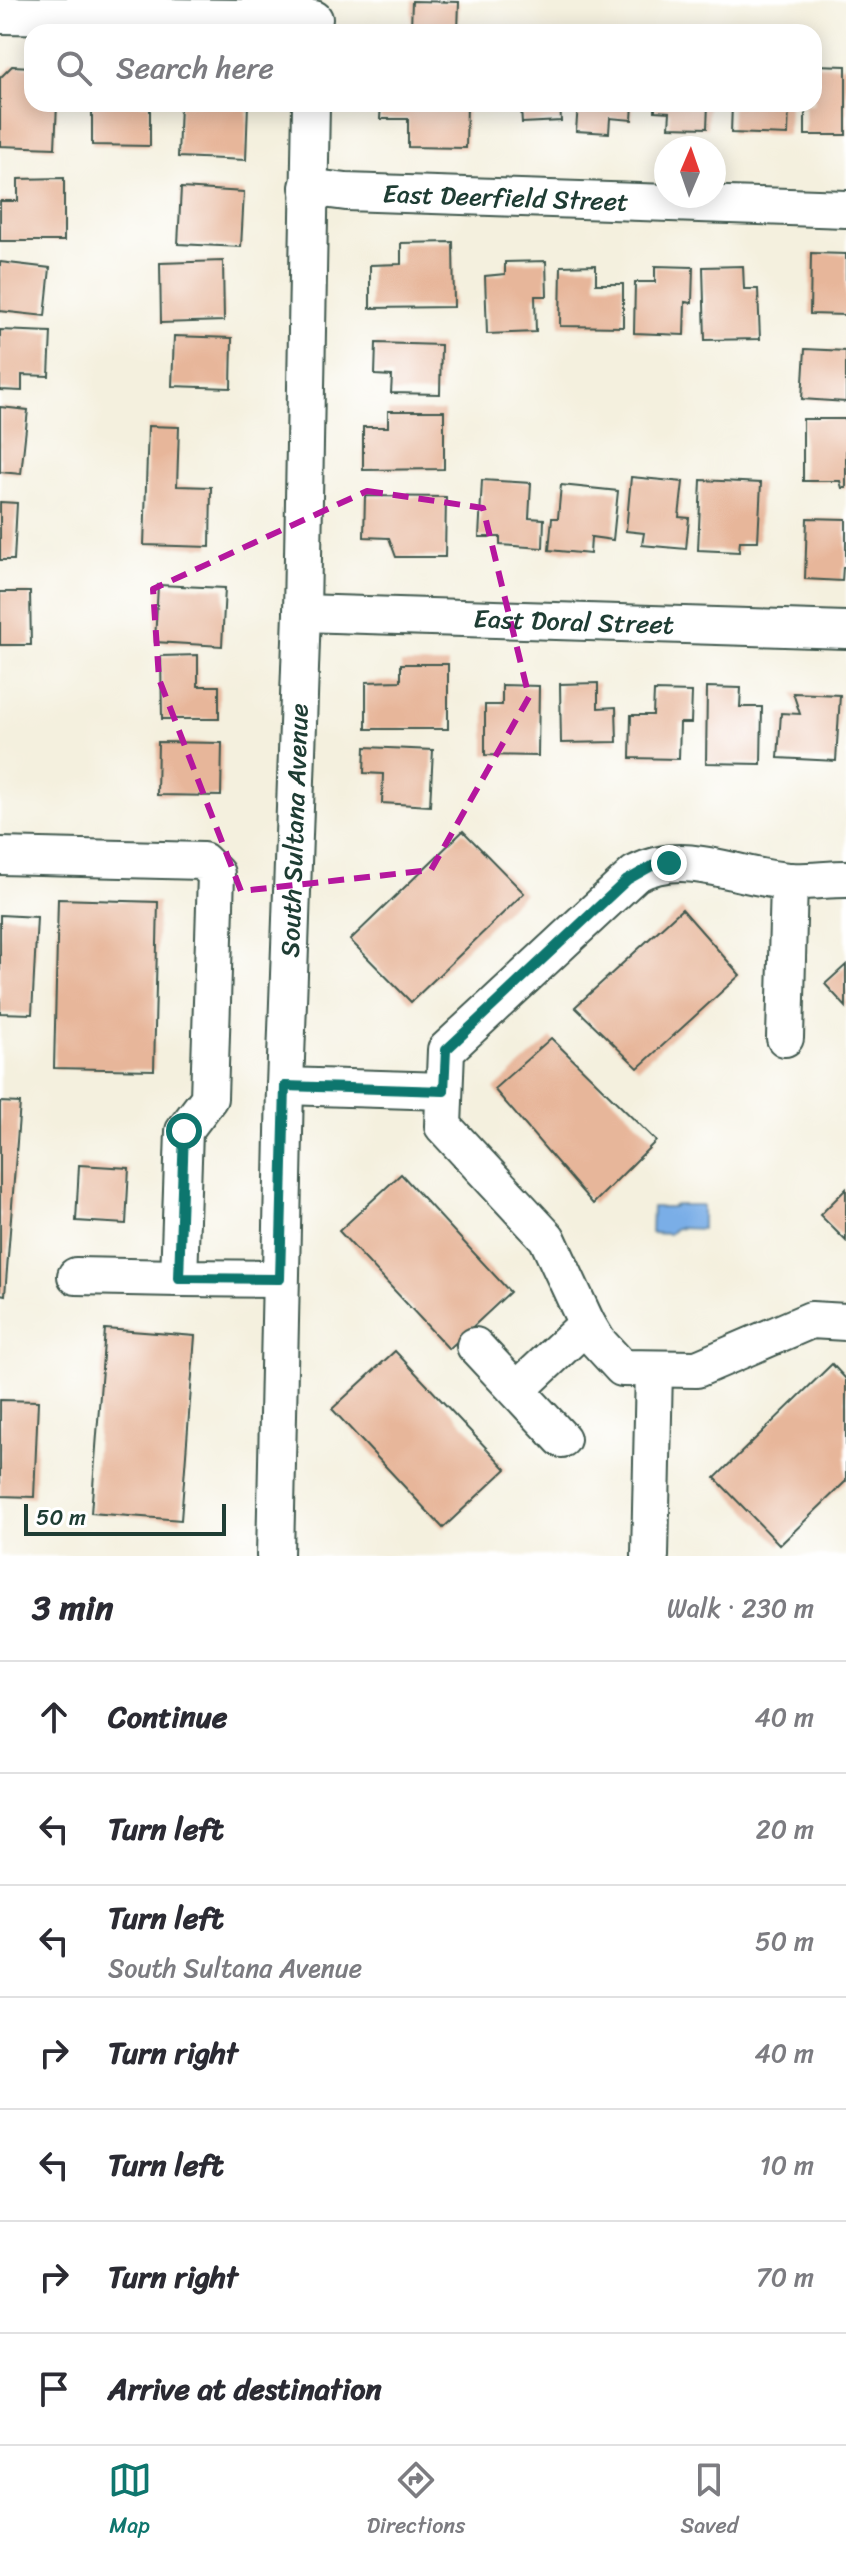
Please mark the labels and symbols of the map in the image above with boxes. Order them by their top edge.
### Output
north arrow [654,136,726,208]
street label: East Deerfield Street [382,170,629,225]
street label: East Doral Street [473,595,675,648]
street label: South Sultana Avenue [267,702,322,958]
route end [651,845,687,881]
route start [166,1113,202,1149]
scale bar [24,1500,226,1536]

